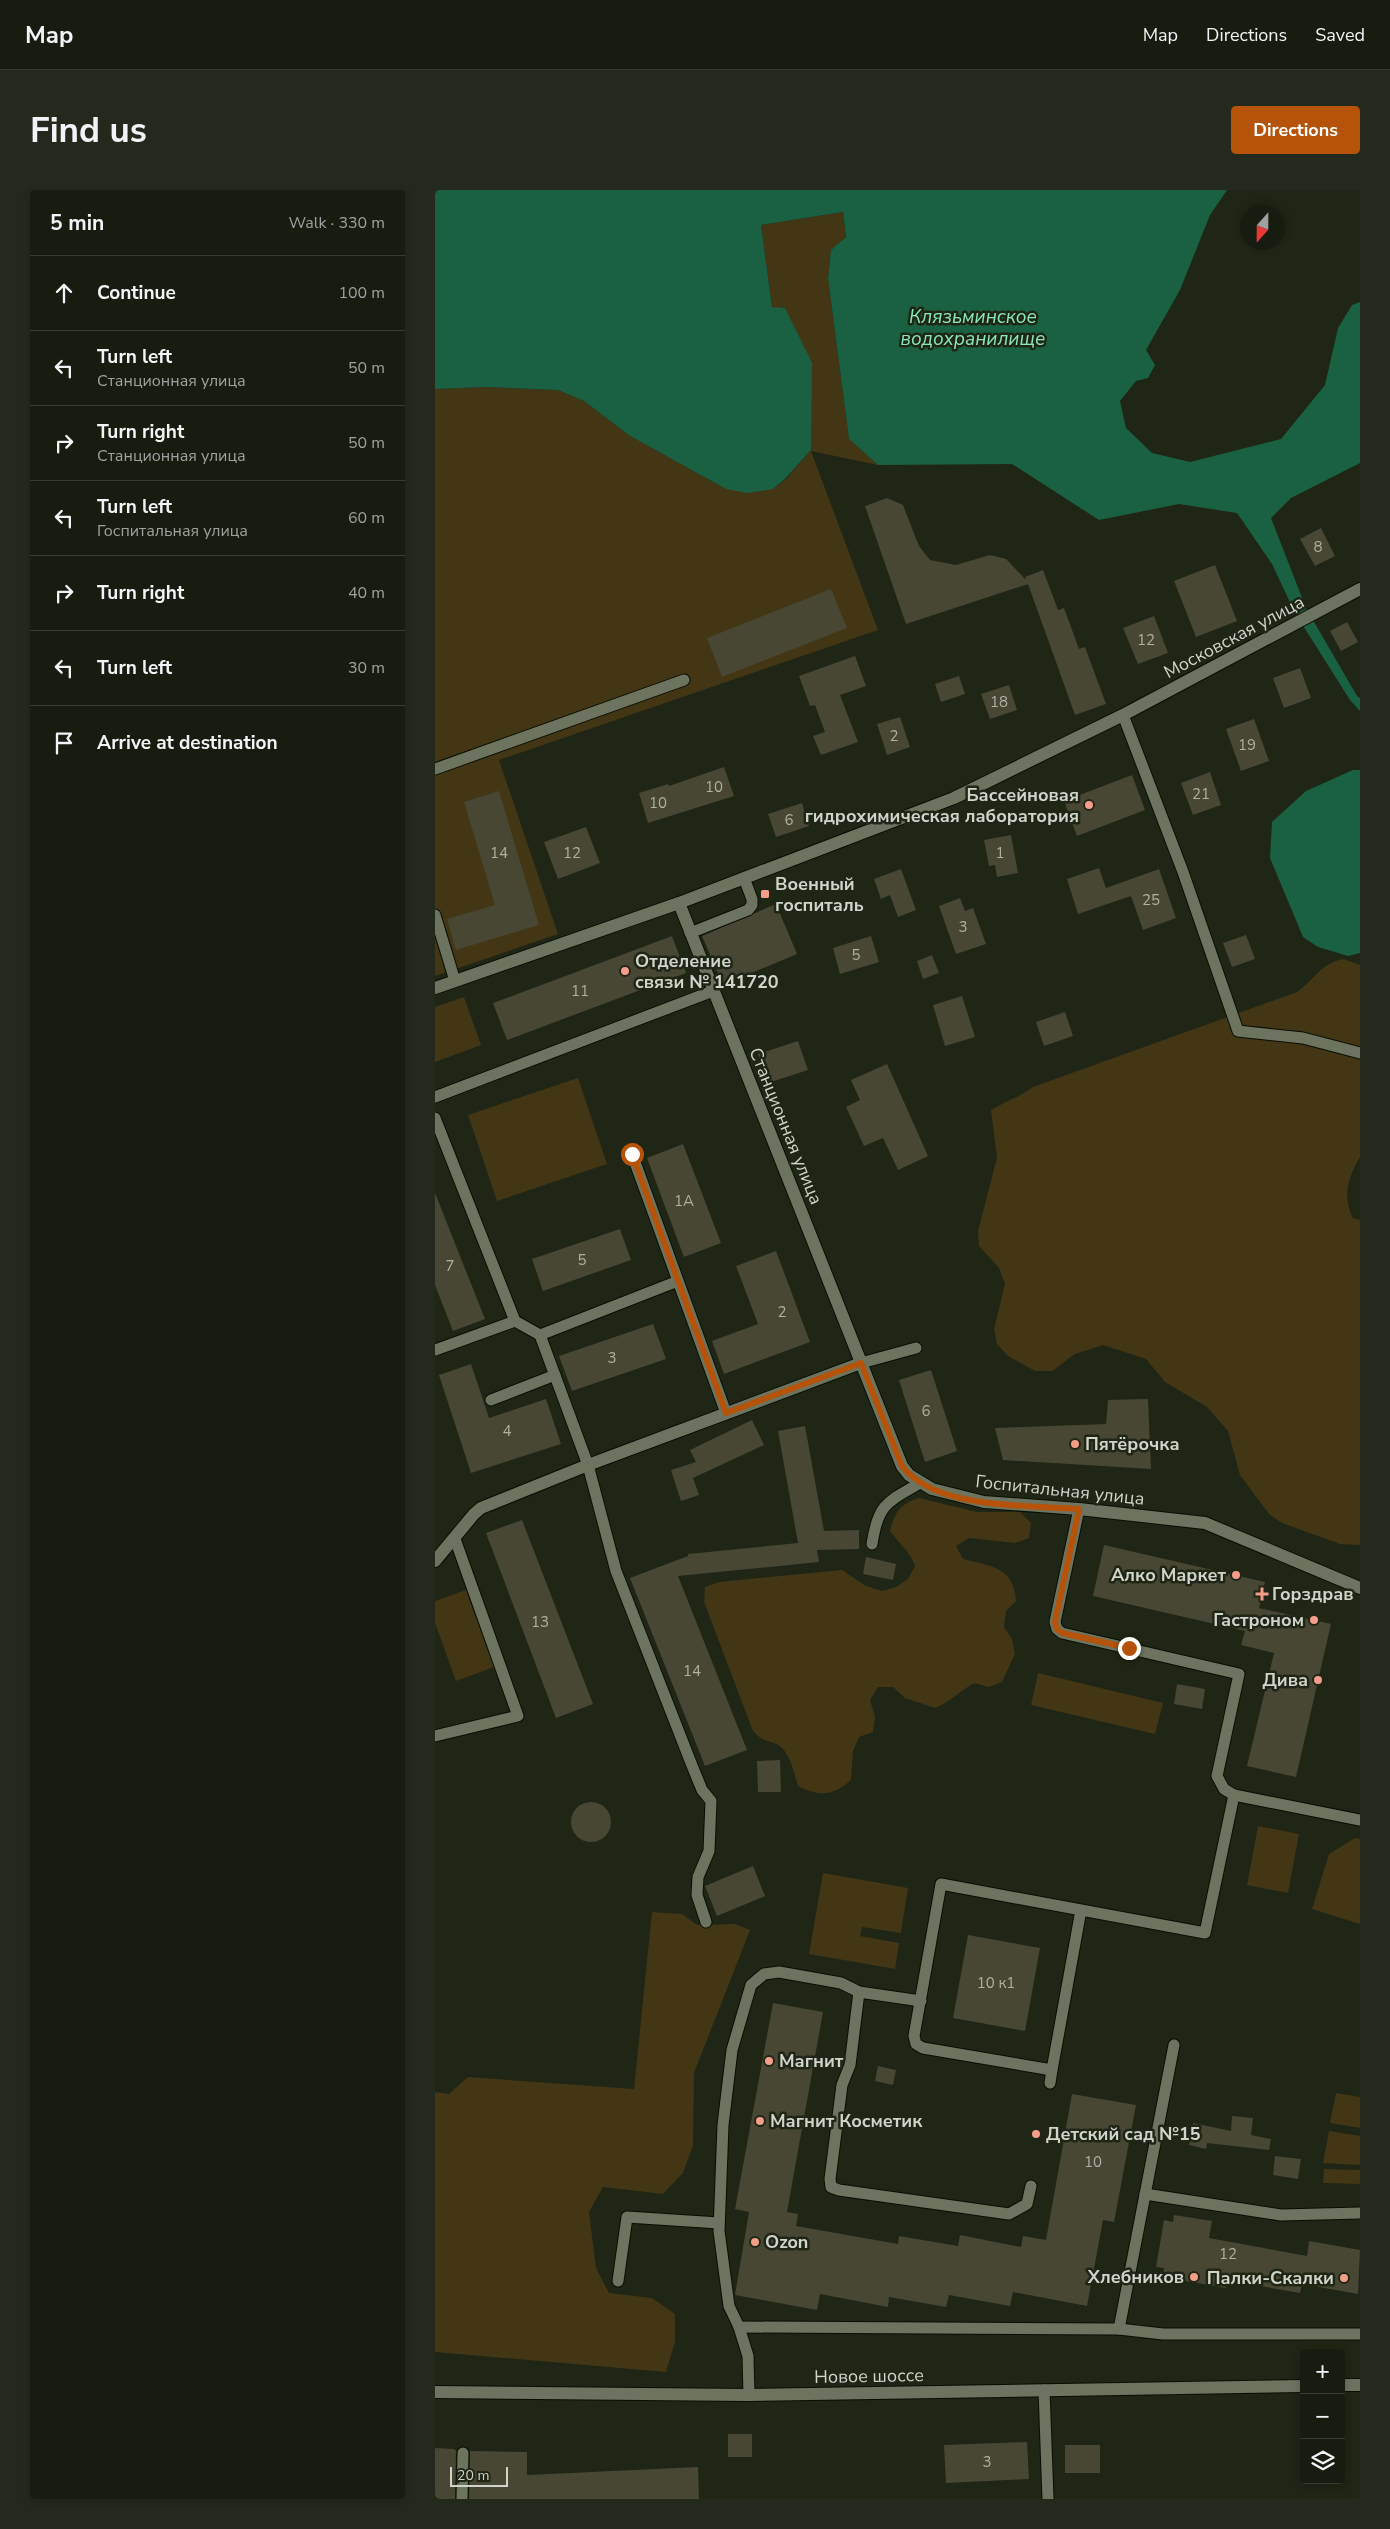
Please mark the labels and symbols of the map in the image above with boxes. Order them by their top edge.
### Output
north arrow [1240,205,1285,250]
water label: Клязьминское водохранилище [901,304,1045,352]
house number: 8 [1313,537,1323,557]
street label: Московская улица [1160,590,1308,684]
house number: 12 [1137,630,1155,650]
house number: 18 [990,692,1008,712]
house number: 2 [889,726,899,746]
house number: 19 [1238,735,1256,755]
house number: 10 [705,777,723,797]
place label: Бассейновая гидрохимическая лаборатория [805,783,1079,828]
house number: 21 [1192,784,1210,804]
house number: 10 [649,793,667,813]
marker: Бассейновая гидрохимическая лаборатория [1083,799,1095,811]
house number: 6 [784,810,794,830]
house number: 14 [490,843,508,863]
house number: 12 [563,843,581,863]
house number: 1 [995,843,1005,863]
place label: Военный госпиталь [775,872,864,917]
marker: Военный госпиталь [759,888,771,900]
house number: 25 [1142,890,1160,910]
house number: 3 [958,917,968,937]
house number: 5 [851,945,861,965]
place label: Отделение связи № 141720 [635,949,779,994]
marker: Отделение связи № 141720 [619,965,631,977]
house number: 11 [571,981,589,1001]
street label: Станционная улица [744,1044,828,1208]
route start [621,1143,644,1166]
house number: 1А [674,1191,694,1211]
house number: 5 [577,1250,587,1270]
house number: 7 [445,1256,455,1276]
house number: 2 [777,1302,787,1322]
house number: 3 [607,1348,617,1368]
house number: 6 [921,1401,931,1421]
house number: 4 [502,1421,512,1441]
place label: Пятёрочка [1085,1432,1180,1456]
marker: Пятёрочка [1069,1438,1081,1450]
street label: Госпитальная улица [974,1469,1146,1511]
place label: Алко Маркет [1111,1563,1226,1587]
marker: Алко Маркет [1230,1569,1242,1581]
place label: Горздрав [1272,1582,1354,1606]
marker: Горздрав [1256,1588,1268,1600]
place label: Гастроном [1213,1608,1304,1632]
house number: 13 [531,1612,549,1632]
marker: Гастроном [1308,1614,1320,1626]
route end [1118,1637,1141,1660]
house number: 14 [683,1661,701,1681]
place label: Дива [1262,1668,1308,1692]
marker: Дива [1312,1674,1324,1686]
house number: 10 к1 [977,1973,1015,1993]
place label: Магнит [779,2049,844,2073]
marker: Магнит [763,2055,775,2067]
place label: Магнит Косметик [770,2109,923,2133]
marker: Магнит Косметик [754,2115,766,2127]
place label: Детский сад №15 [1046,2122,1201,2146]
marker: Детский сад №15 [1030,2128,1042,2140]
house number: 10 [1084,2152,1102,2172]
place label: Ozon [765,2230,808,2254]
marker: Ozon [749,2236,761,2248]
house number: 12 [1219,2244,1237,2264]
place label: Хлебников [1087,2265,1184,2289]
place label: Палки-Скалки [1207,2266,1334,2290]
marker: Хлебников [1188,2271,1200,2283]
marker: Палки-Скалки [1338,2272,1350,2284]
street label: Новое шоссе [814,2363,924,2389]
house number: 3 [982,2452,992,2472]
scale bar [450,2464,507,2487]

